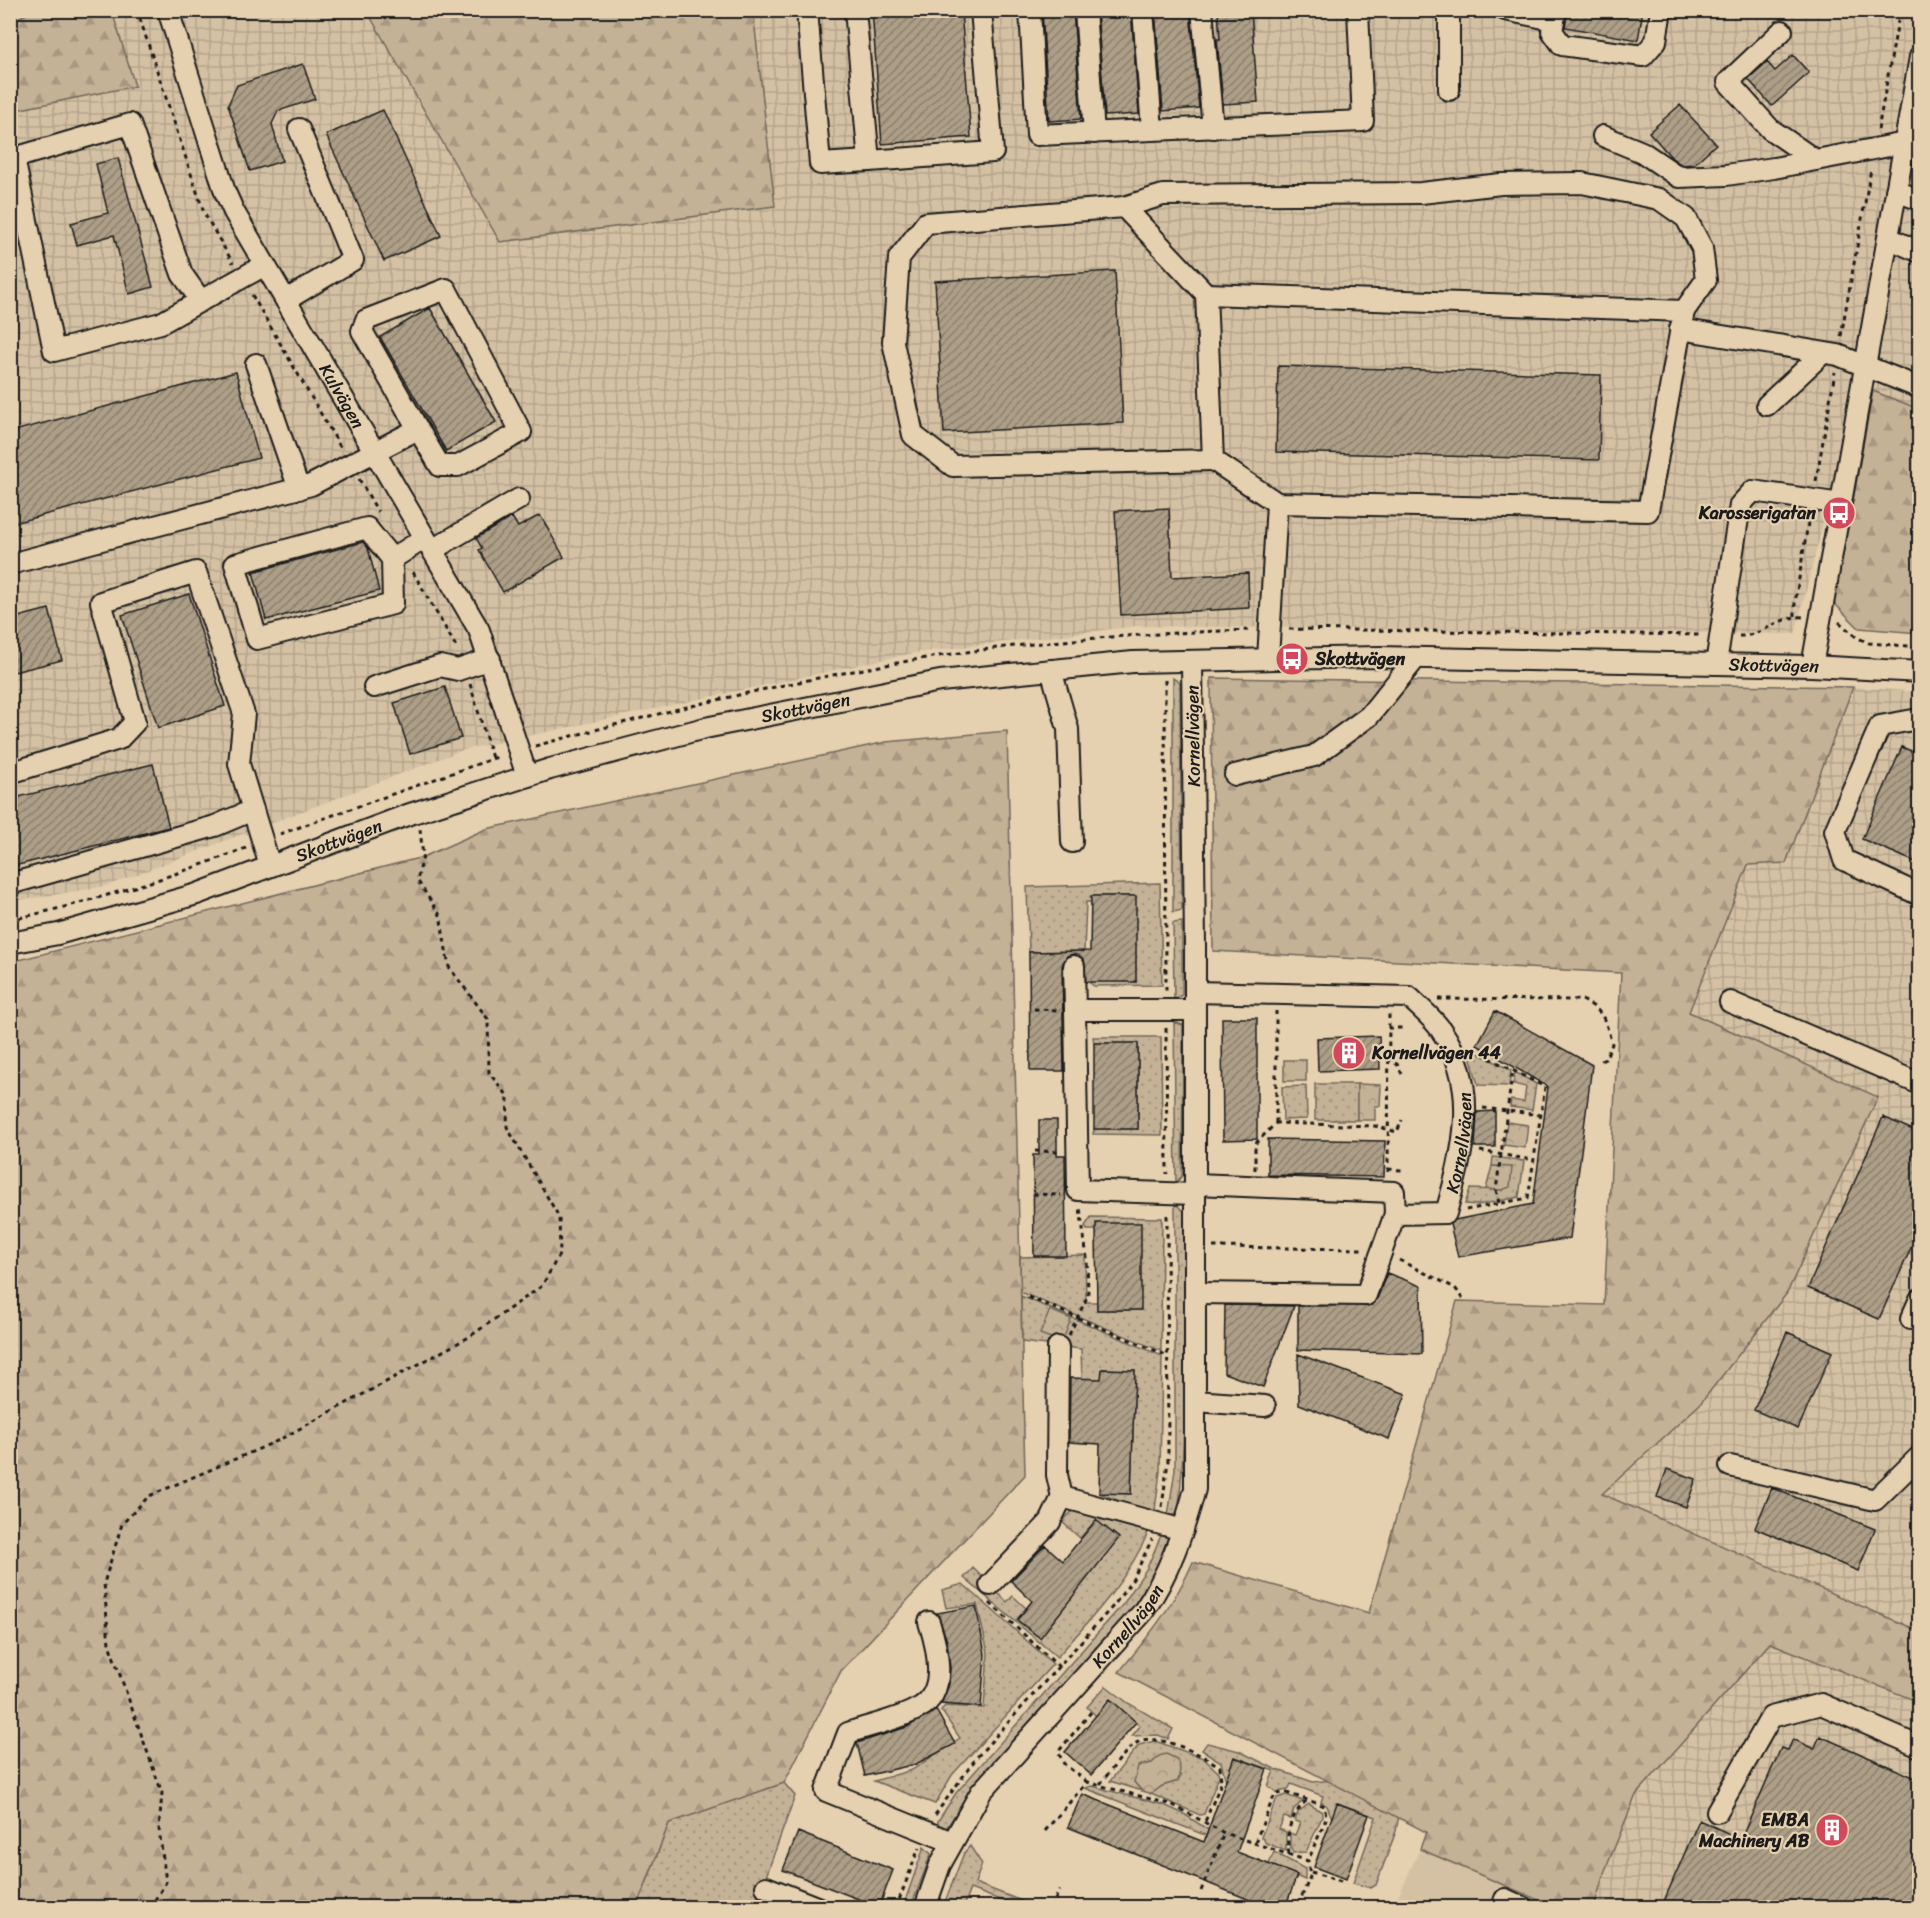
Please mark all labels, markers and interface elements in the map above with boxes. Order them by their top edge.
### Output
street label: Kulvägen [310,357,374,435]
bus stop icon: Karosserigatan [1821,495,1857,531]
place label: Karosserigatan [1698,497,1816,529]
bus stop icon: Skottvägen [1274,641,1310,677]
place label: Skottvägen [1314,643,1406,675]
street label: Skottvägen [1728,648,1820,682]
street label: Skottvägen [758,683,853,732]
street label: Kornellvägen [1176,685,1210,787]
street label: Skottvägen [291,810,387,872]
building icon: Kornellvägen 44 [1331,1035,1367,1071]
place label: Kornellvägen 44 [1371,1037,1501,1069]
street label: Kornellvägen [1436,1091,1481,1197]
street label: Kornellvägen [1083,1578,1173,1676]
place label: EMBA Machinery AB [1698,1804,1810,1857]
building icon: EMBA Machinery AB [1814,1812,1850,1848]

